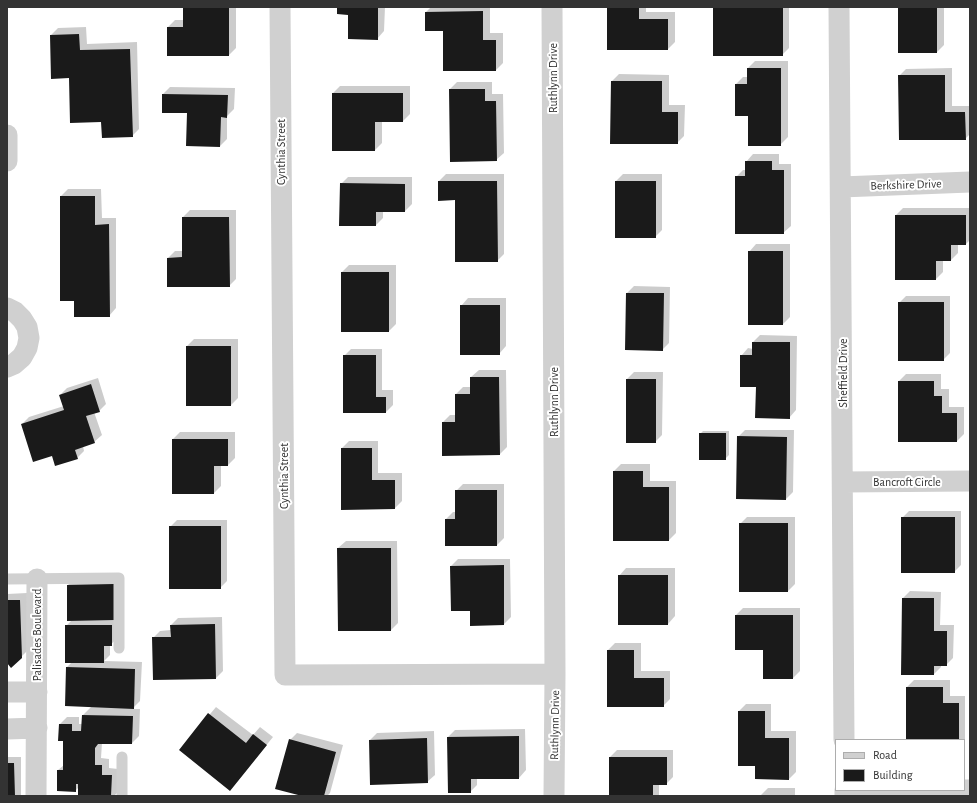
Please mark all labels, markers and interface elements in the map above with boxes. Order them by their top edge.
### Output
street label: Ruthlynn Drive [546,43,560,113]
street label: Cynthia Street [274,119,288,185]
street label: Berkshire Drive [870,177,942,193]
street label: Sheffield Drive [836,338,850,408]
street label: Ruthlynn Drive [547,367,561,437]
street label: Cynthia Street [277,443,291,509]
street label: Bancroft Circle [873,475,941,489]
street label: Palisades Boulevard [30,589,44,681]
street label: Ruthlynn Drive [547,690,563,760]
legend [835,739,965,791]
text: Road [873,749,897,761]
text: Building [873,769,913,781]

